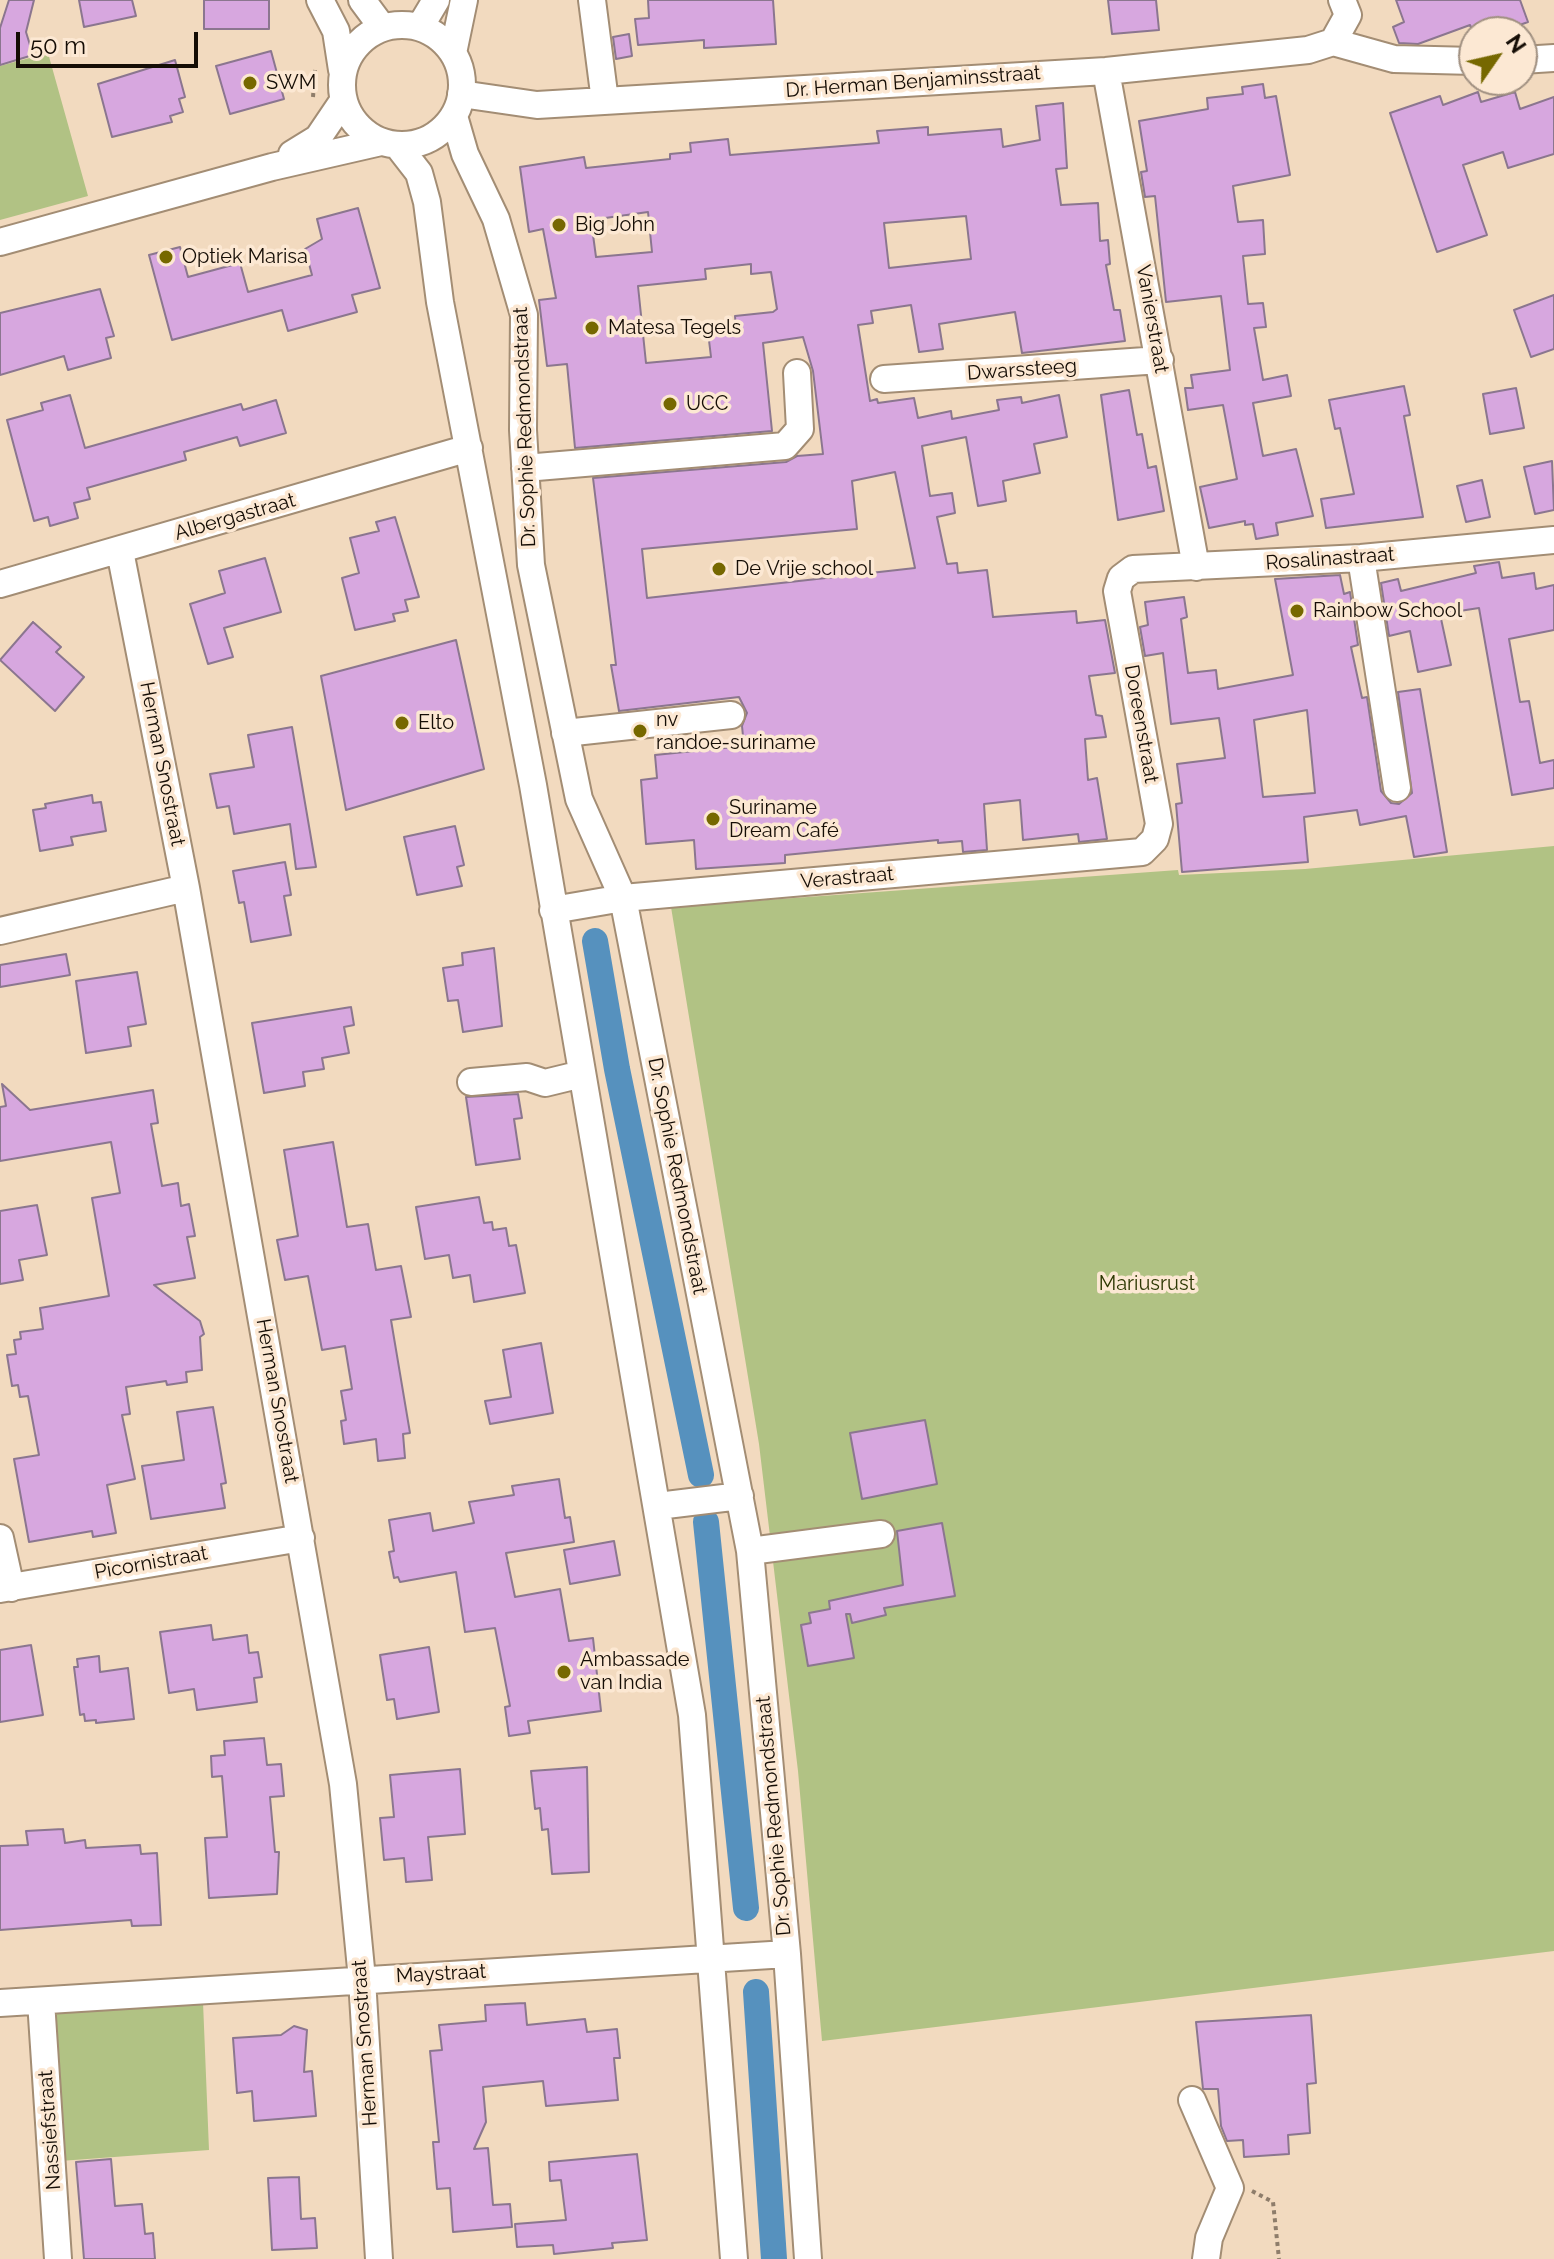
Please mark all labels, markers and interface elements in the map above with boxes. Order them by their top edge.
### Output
scale bar [20,16,202,66]
north arrow [1458,16,1538,96]
text: N [1501,29,1532,58]
text: 50 m [30,31,86,60]
street label: Dr. Herman Benjaminsstraat [785,61,1041,103]
place label: SWM [266,71,316,95]
marker: SWM [241,74,259,92]
place label: Big John [575,213,655,237]
marker: Big John [550,216,568,234]
place label: Optiek Marisa [182,245,308,269]
marker: Optiek Marisa [157,248,175,266]
street label: Vanierstraat [1131,263,1173,375]
street label: Dr. Sophie Redmondstraat [509,306,541,548]
place label: Matesa Tegels [608,316,741,340]
marker: Matesa Tegels [583,319,601,337]
street label: Dwarssteeg [966,354,1078,386]
place label: UCC [686,392,728,416]
marker: UCC [661,395,679,413]
street label: Albergastraat [172,488,298,546]
street label: Rosalinastraat [1265,543,1395,575]
place label: De Vrije school [735,557,873,581]
marker: De Vrije school [710,560,728,578]
place label: Rainbow School [1313,599,1462,623]
marker: Rainbow School [1288,602,1306,620]
street label: Doreenstraat [1119,663,1163,785]
street label: Herman Snostraat [134,680,190,848]
place label: nv randoe-suriname [656,708,816,755]
place label: Elto [418,711,454,735]
marker: Elto [393,714,411,732]
marker: nv randoe-suriname [631,722,649,740]
place label: Suriname Dream Café [729,796,839,843]
marker: Suriname Dream Café [704,810,722,828]
street label: Verastraat [799,862,895,894]
street label: Dr. Sophie Redmondstraat [642,1056,712,1296]
park label: Mariusrust [1099,1272,1195,1296]
street label: Herman Snostraat [251,1317,303,1485]
street label: Picornistraat [93,1541,209,1585]
place label: Ambassade van India [580,1648,690,1695]
marker: Ambassade van India [555,1663,573,1681]
street label: Dr. Sophie Redmondstraat [752,1695,796,1937]
street label: Herman Snostraat [347,1959,383,2127]
street label: Maystraat [395,1960,487,1988]
street label: Nassiefstraat [34,2069,66,2191]

